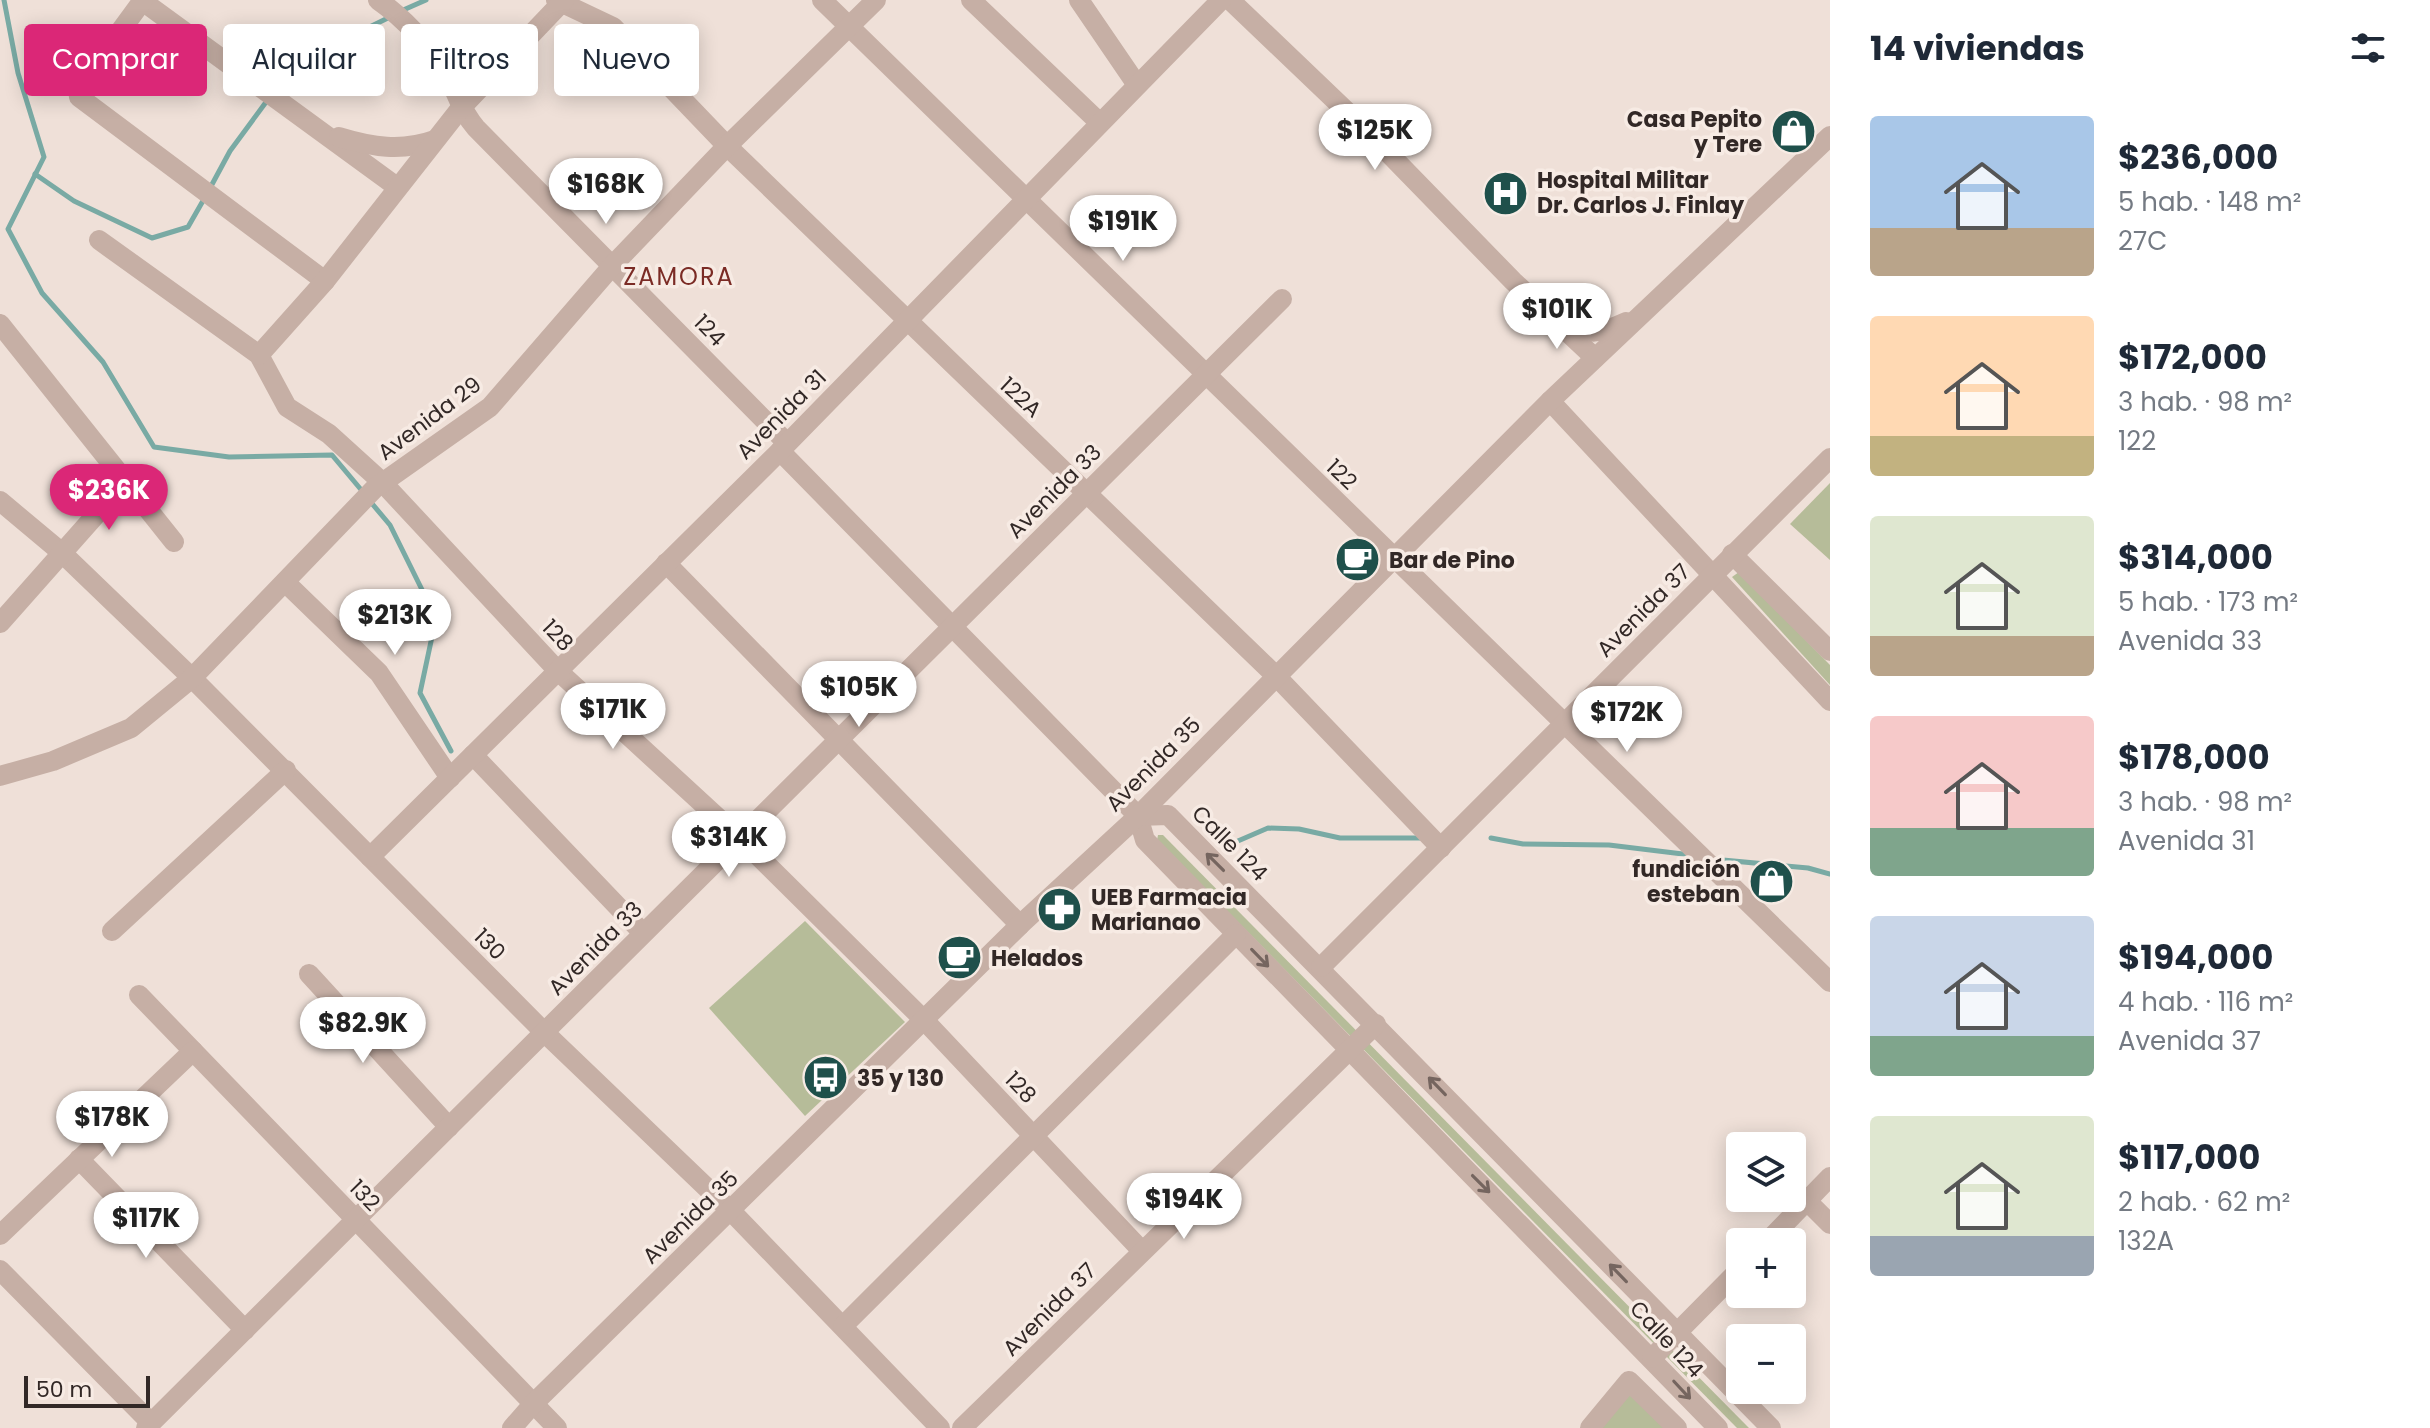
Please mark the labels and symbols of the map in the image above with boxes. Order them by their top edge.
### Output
pin: $125K [1319,104,1431,172]
place label: Casa Pepito y Tere [1627,104,1762,160]
shop icon: Casa Pepito y Tere [1769,108,1817,156]
pin: $168K [550,158,662,226]
place label: Hospital Militar Dr. Carlos J. Finlay [1537,165,1744,221]
hospital icon: Hospital Militar Dr. Carlos J. Finlay [1482,169,1530,217]
pin: $191K [1067,195,1179,263]
district label: ZAMORA [623,260,735,293]
pin: $101K [1501,283,1613,351]
street label: 124 [687,308,733,353]
street label: Avenida 31 [729,362,833,466]
street label: Avenida 29 [371,369,488,468]
street label: 122A [993,370,1049,425]
street label: Avenida 33 [1000,437,1108,545]
street label: 122 [1319,452,1364,497]
pin: $236K [53,464,165,532]
cafe icon: Bar de Pino [1334,536,1382,584]
place label: Bar de Pino [1389,545,1515,576]
street label: Avenida 37 [1590,557,1697,664]
pin: $213K [339,589,451,657]
street label: 128 [535,612,580,658]
pin: $105K [803,661,915,729]
pin: $171K [557,683,669,751]
pin: $172K [1571,686,1683,754]
street label: Avenida 35 [1099,710,1208,819]
street label: Calle 124 [1185,799,1275,888]
pin: $314K [673,811,785,879]
one-way arrow [1205,852,1225,871]
place label: fundición esteban [1632,854,1740,910]
shop icon: fundición esteban [1747,858,1795,906]
place label: UEB Farmacia Marianao [1091,882,1247,938]
pharmacy icon: UEB Farmacia Marianao [1036,886,1084,934]
street label: Avenida 33 [541,894,649,1002]
street label: 130 [467,921,513,967]
cafe icon: Helados [936,934,984,982]
place label: Helados [991,943,1083,974]
one-way arrow [1250,948,1268,968]
pin: $82.9K [298,997,428,1065]
bus stop icon: 35 y 130 [802,1054,850,1102]
place label: 35 y 130 [857,1063,944,1094]
street label: 128 [998,1065,1043,1110]
one-way arrow [1428,1077,1447,1096]
pin: $178K [56,1091,168,1159]
street label: Avenida 35 [635,1164,745,1271]
street label: 132 [342,1173,387,1218]
pin: $194K [1128,1173,1240,1241]
one-way arrow [1472,1174,1491,1194]
pin: $117K [90,1192,202,1260]
street label: Avenida 37 [996,1256,1103,1363]
one-way arrow [1609,1264,1628,1283]
street label: Calle 124 [1623,1294,1711,1385]
scale bar [24,1372,150,1408]
one-way arrow [1673,1380,1692,1400]

